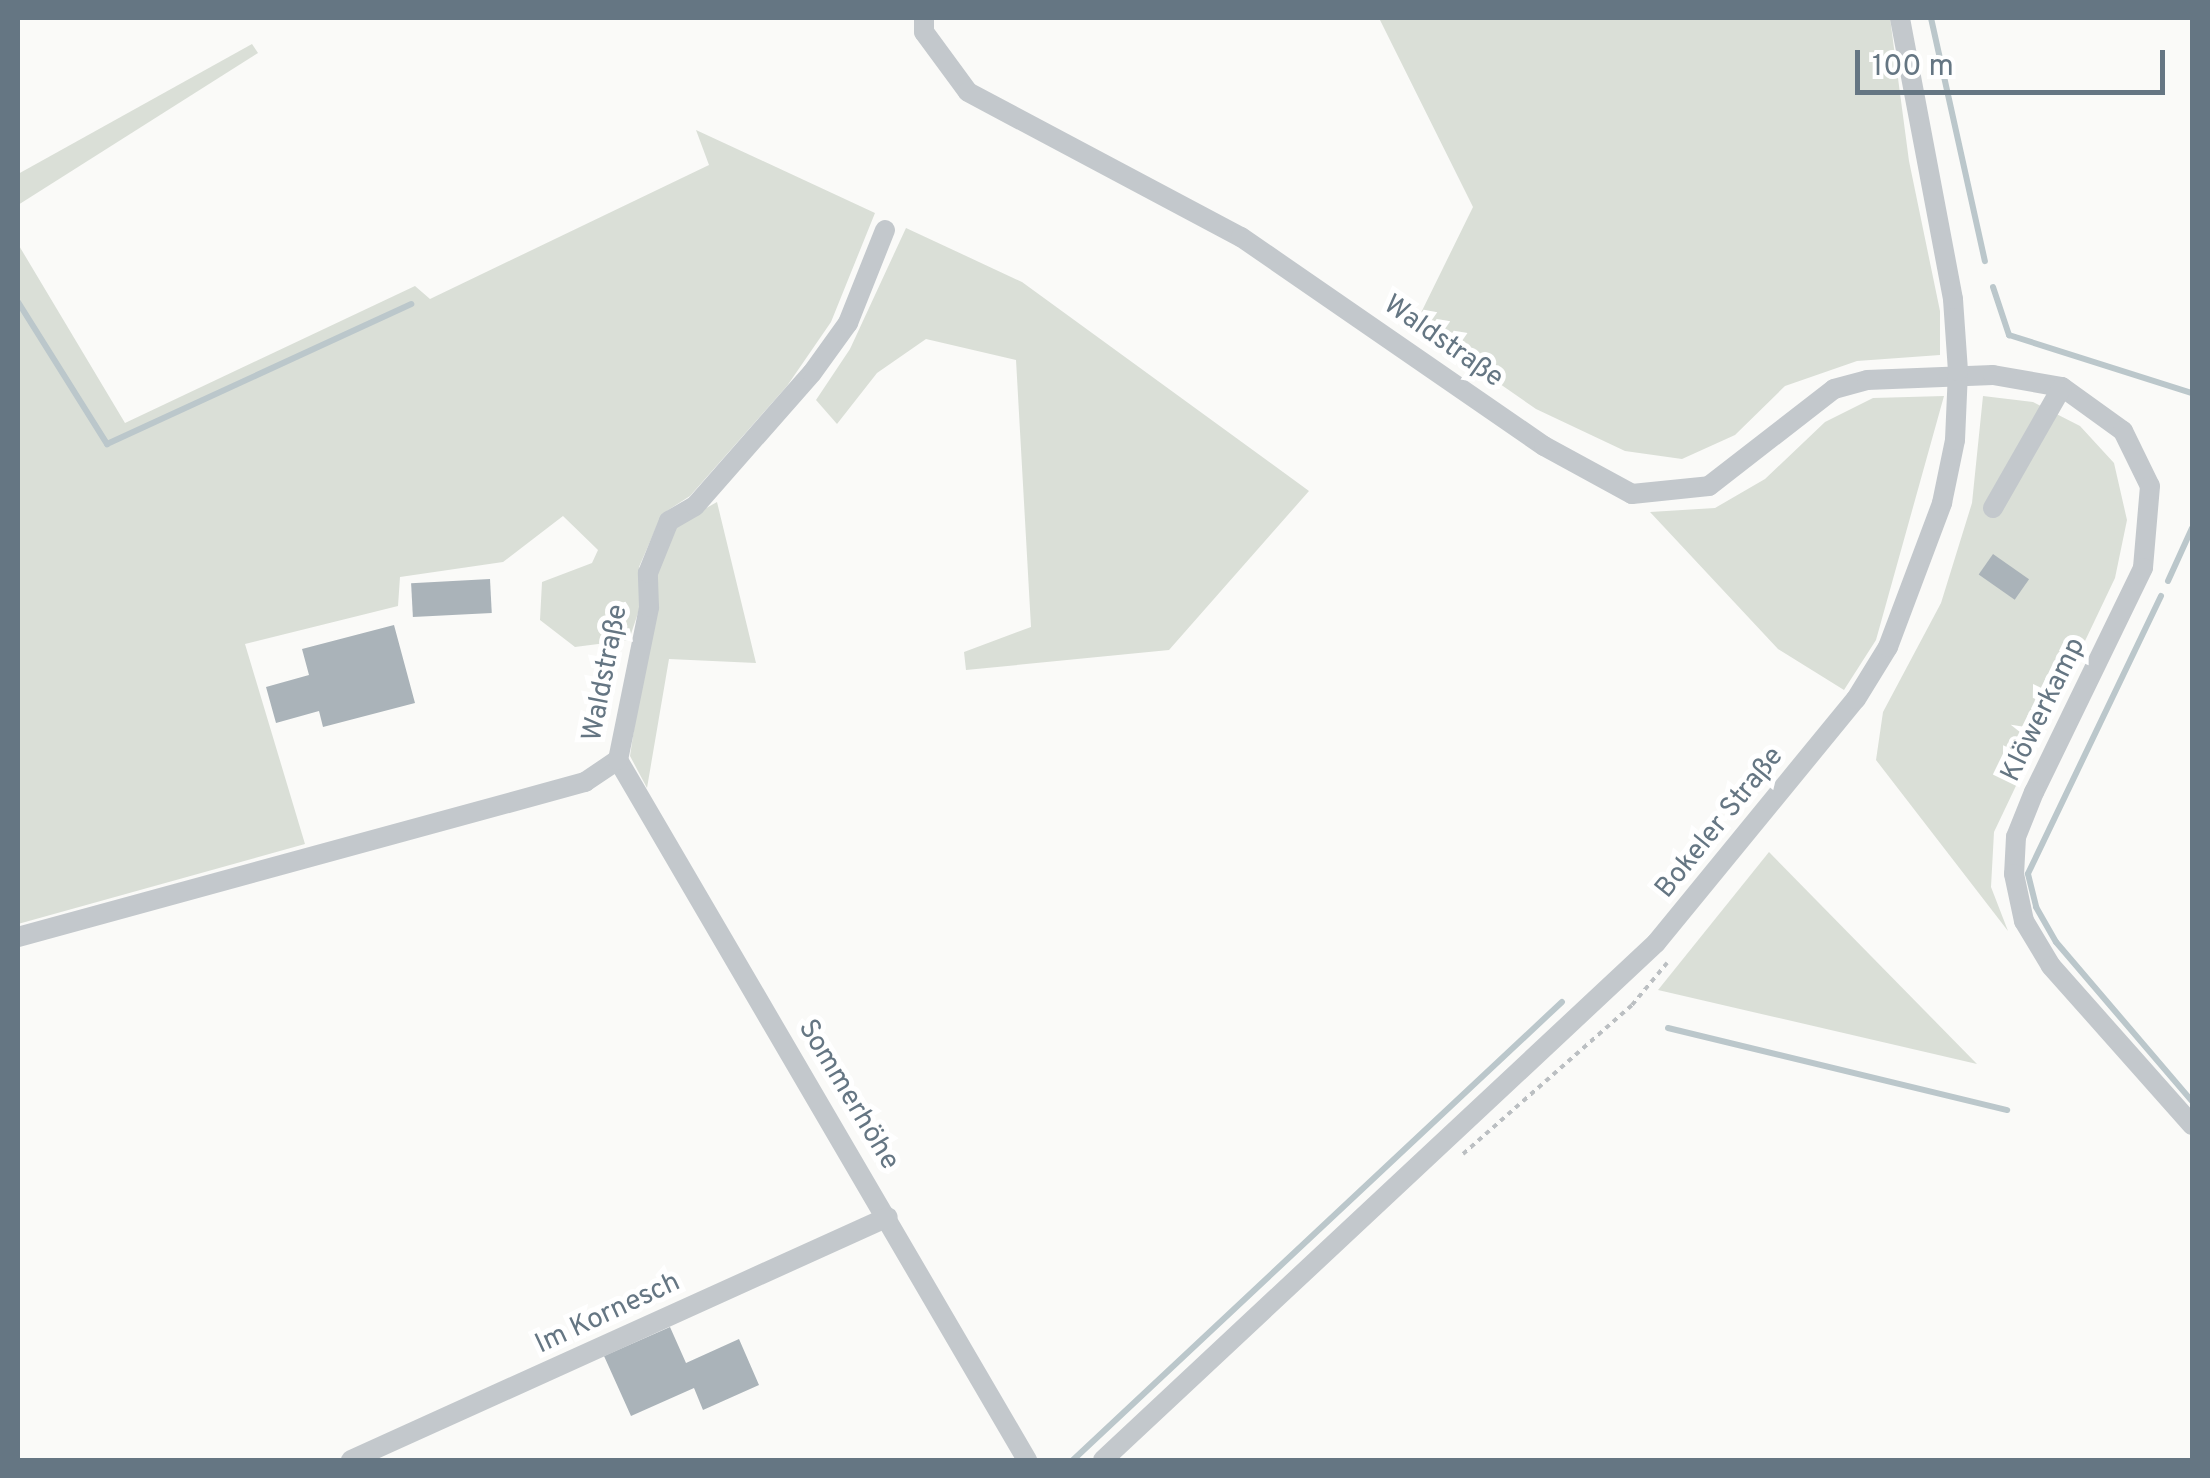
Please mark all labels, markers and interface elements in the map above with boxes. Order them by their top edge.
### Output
scale bar [1860,30,2170,92]
text: 100 m [1872,49,1954,86]
street label: Waldstraße [1377,289,1509,395]
street label: Waldstraße [576,602,636,744]
street label: Klöwerkamp [1995,632,2093,788]
street label: Bokeler Straße [1649,741,1791,905]
street label: Sommerhöhe [790,1014,906,1176]
street label: Im Kornesch [530,1266,686,1362]

